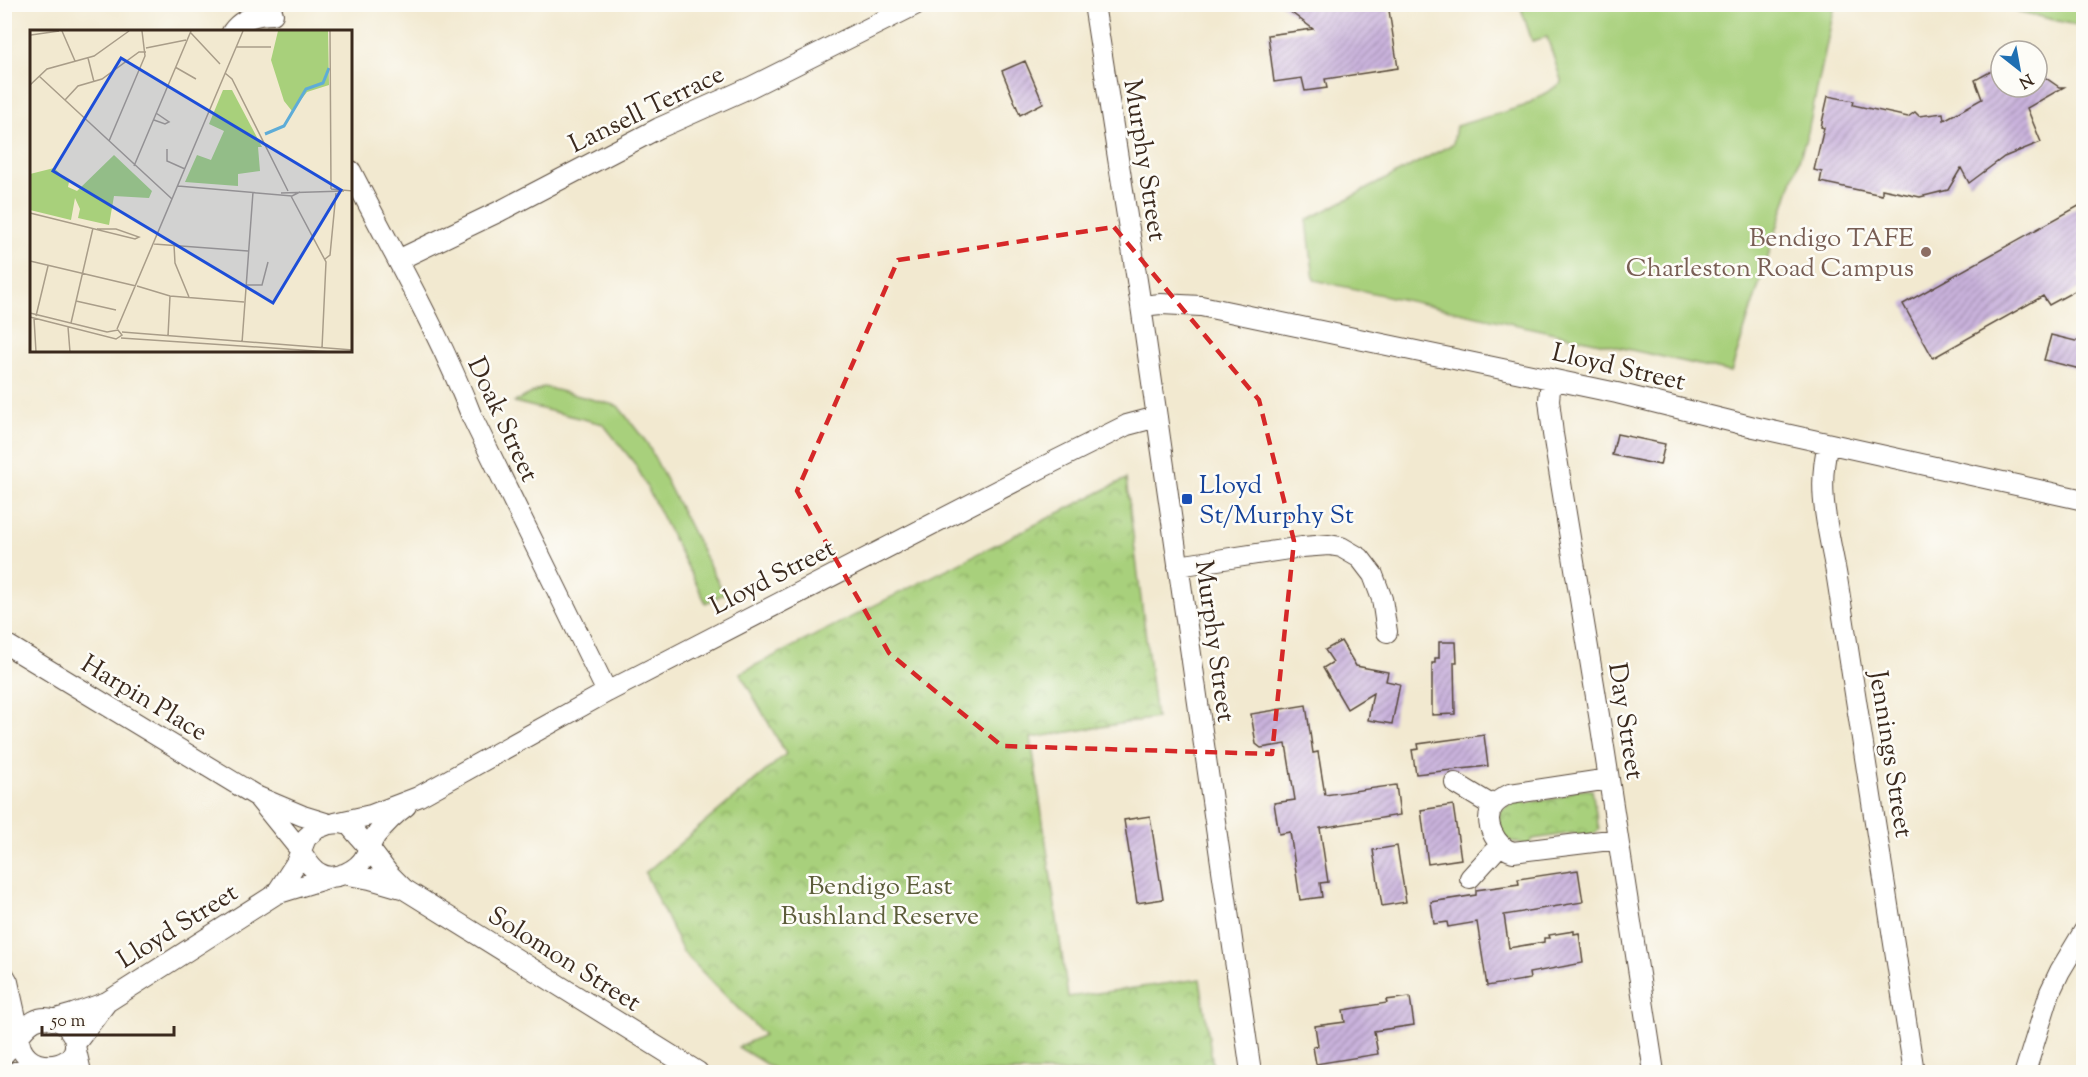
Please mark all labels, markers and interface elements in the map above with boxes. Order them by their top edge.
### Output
inset map [30,30,352,352]
north arrow [1989,39,2049,99]
street label: Lansell Terrace [563,57,731,164]
text: N [2014,67,2037,93]
street label: Murphy Street [1112,77,1175,244]
place label: Bendigo TAFE Charleston Road Campus [1626,221,1914,288]
marker: Bendigo TAFE Charleston Road Campus [1919,245,1933,259]
street label: Lloyd Street [1548,335,1689,402]
street label: Doak Street [457,352,547,489]
place label: Lloyd St/Murphy St [1199,468,1354,535]
marker: Lloyd St/Murphy St [1180,492,1194,506]
street label: Lloyd Street [704,531,842,626]
street label: Murphy Street [1184,558,1243,725]
street label: Harpin Place [73,647,214,752]
street label: Day Street [1597,660,1652,783]
street label: Jennings Street [1858,666,1921,841]
park label: Bendigo East Bushland Reserve [781,869,979,936]
street label: Lloyd Street [111,875,246,979]
street label: Solomon Street [480,898,647,1022]
scale bar [42,999,174,1037]
text: 50 m [50,1009,86,1035]

